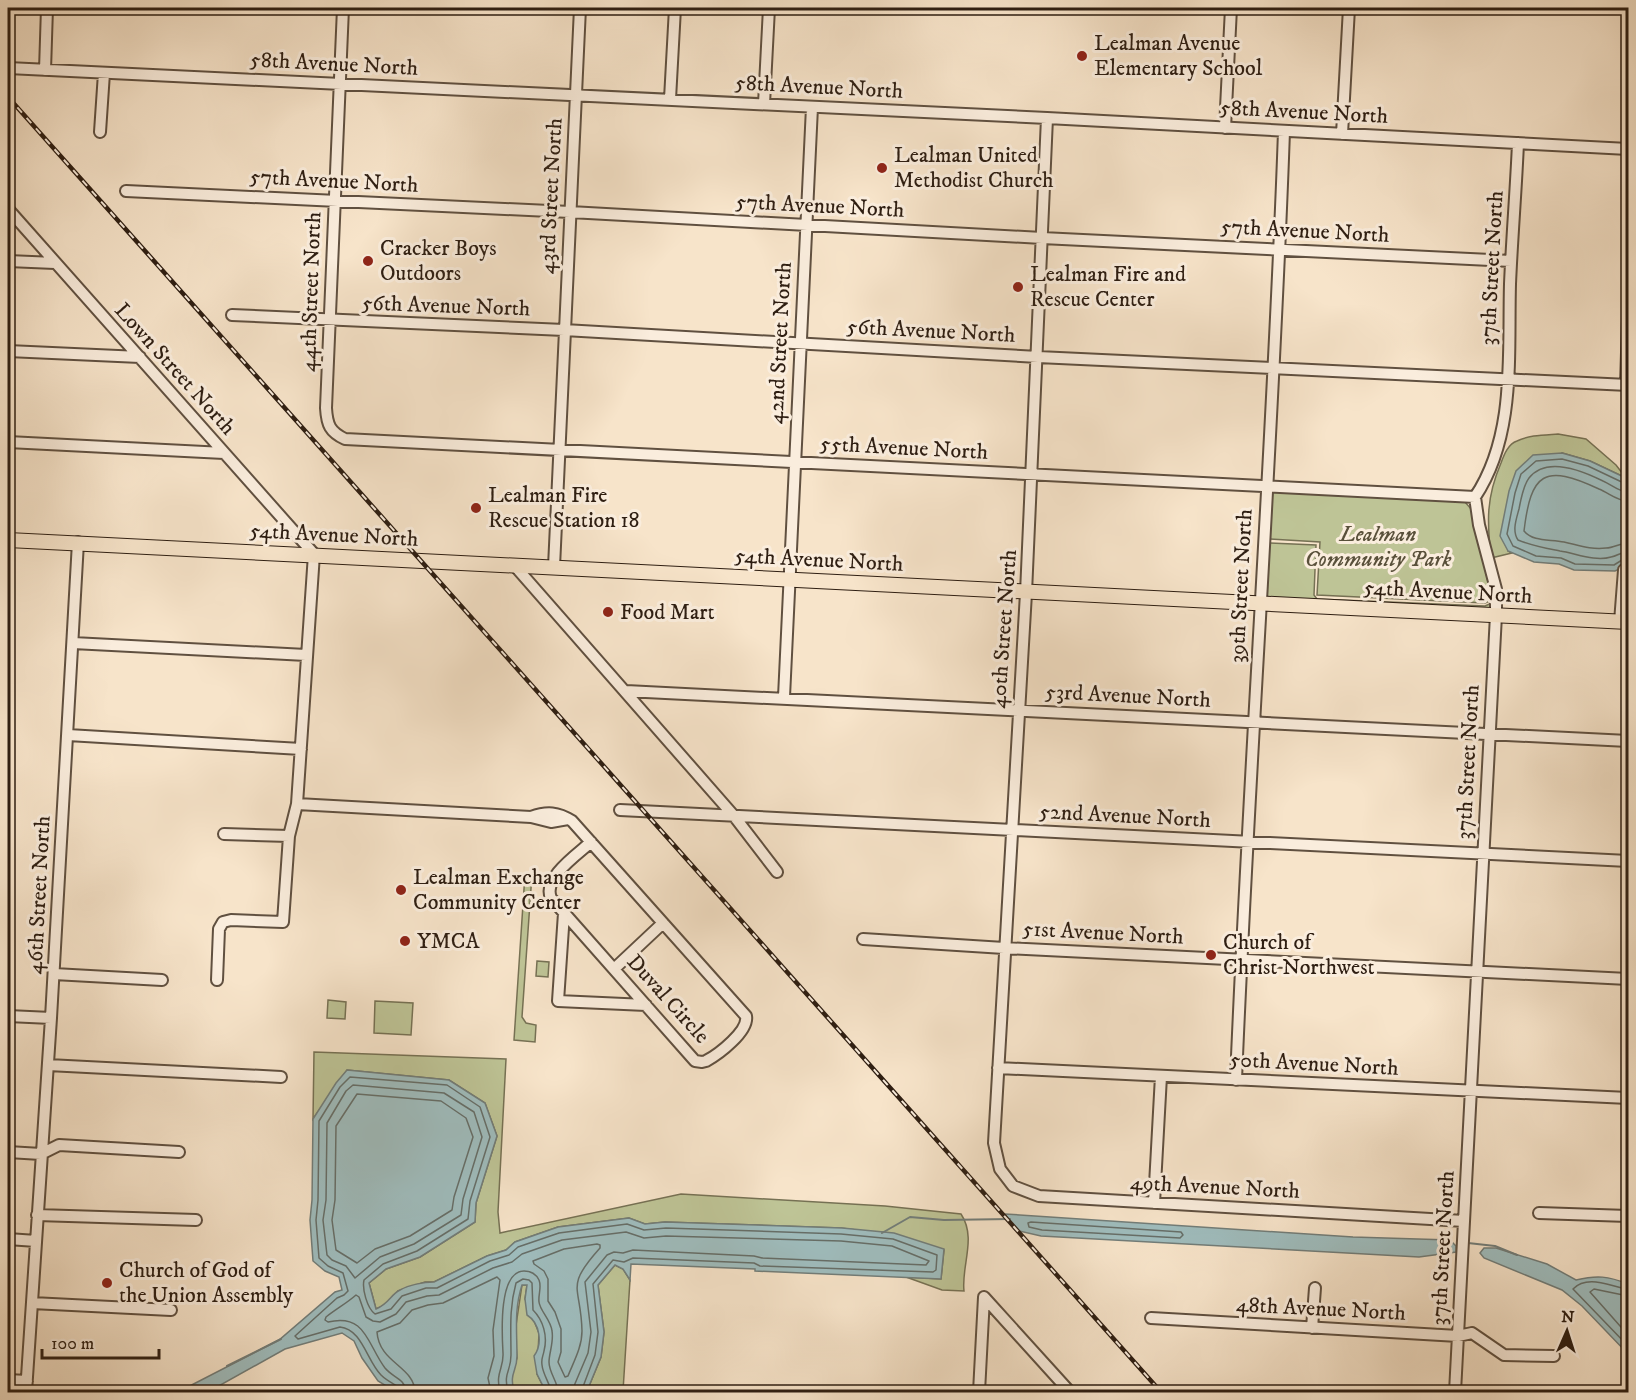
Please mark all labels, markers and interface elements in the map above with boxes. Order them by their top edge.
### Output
place label: Lealman Avenue Elementary School [1094,30,1263,82]
street label: 58th Avenue North [249,46,419,82]
marker: Lealman Avenue Elementary School [1075,49,1089,63]
street label: 58th Avenue North [734,69,904,105]
street label: 58th Avenue North [1219,94,1389,130]
street label: 43rd Street North [533,117,569,275]
place label: Lealman United Methodist Church [894,142,1054,194]
marker: Lealman United Methodist Church [875,161,889,175]
street label: 57th Avenue North [249,163,420,199]
street label: 57th Avenue North [735,188,906,224]
street label: 37th Street North [1474,190,1510,346]
street label: 44th Street North [295,211,327,373]
street label: 57th Avenue North [1220,213,1391,249]
place label: Cracker Boys Outdoors [380,235,497,287]
marker: Cracker Boys Outdoors [361,254,375,268]
street label: 42nd Street North [762,261,798,425]
place label: Lealman Fire and Rescue Center [1030,261,1186,313]
marker: Lealman Fire and Rescue Center [1011,280,1025,294]
street label: 56th Avenue North [361,290,531,322]
street label: Lown Street North [109,297,242,441]
street label: 56th Avenue North [846,313,1016,349]
street label: 55th Avenue North [819,430,989,466]
place label: Lealman Fire Rescue Station 18 [488,482,640,534]
marker: Lealman Fire Rescue Station 18 [469,501,483,515]
street label: 39th Street North [1223,508,1259,664]
street label: 54th Avenue North [249,517,419,553]
park label: Lealman Community Park [1305,521,1452,573]
street label: 54th Avenue North [734,542,904,578]
street label: 40th Street North [985,548,1023,710]
street label: 54th Avenue North [1363,574,1533,610]
place label: Food Mart [620,599,715,626]
marker: Food Mart [601,605,615,619]
street label: 53rd Avenue North [1044,678,1212,714]
street label: 37th Street North [1450,684,1486,840]
street label: 52nd Avenue North [1038,798,1212,834]
street label: 46th Street North [21,814,57,975]
place label: Lealman Exchange Community Center [413,864,584,916]
marker: Lealman Exchange Community Center [394,883,408,897]
street label: 51st Avenue North [1022,915,1185,951]
place label: YMCA [417,928,480,955]
place label: Church of Christ Northwest [1223,929,1375,981]
marker: YMCA [398,934,412,948]
marker: Church of Christ Northwest [1204,948,1218,962]
street label: Duval Circle [621,949,715,1049]
street label: 50th Avenue North [1229,1046,1400,1082]
street label: 49th Avenue North [1129,1169,1301,1205]
street label: 37th Street North [1425,1170,1461,1326]
place label: Church of God of the Union Assembly [119,1257,294,1309]
marker: Church of God of the Union Assembly [100,1276,114,1290]
street label: 48th Avenue North [1235,1291,1407,1327]
north arrow [1537,1301,1597,1361]
text: N [1561,1307,1575,1327]
scale bar [42,1322,159,1360]
text: 100 m [51,1333,94,1355]

